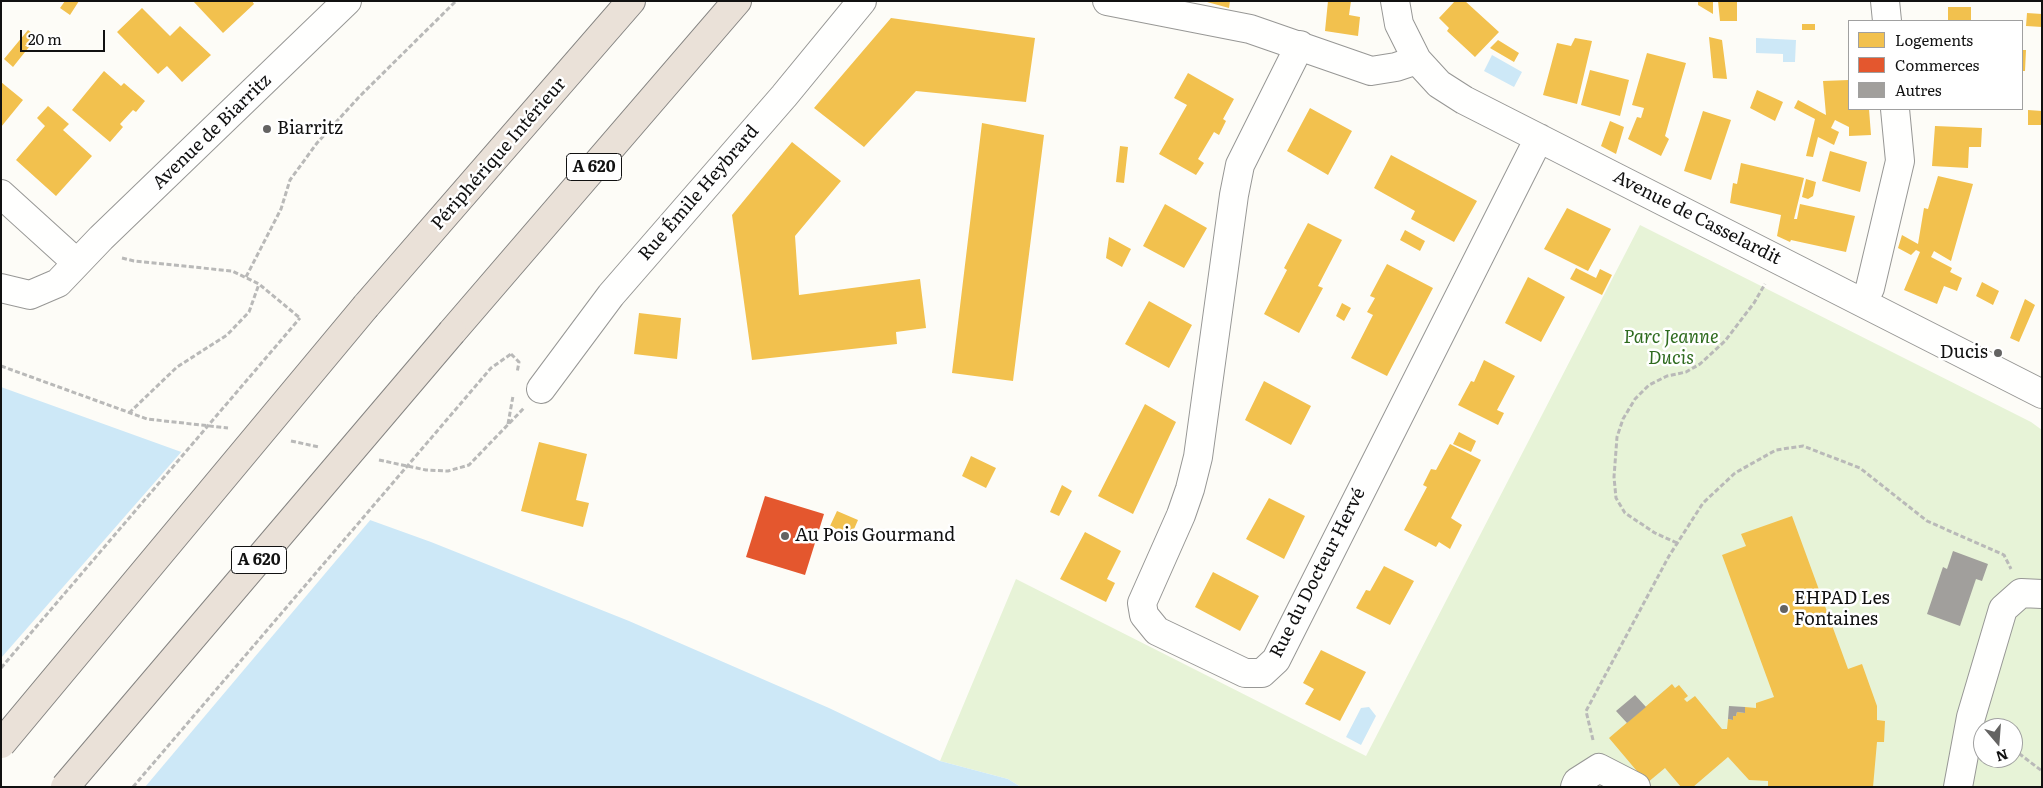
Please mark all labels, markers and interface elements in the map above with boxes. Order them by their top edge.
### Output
scale bar [22,20,108,52]
legend [1848,20,2023,110]
text: 20 m [28,27,62,50]
text: Logements [1895,28,1973,51]
text: Commerces [1895,53,1979,76]
street label: Avenue de Biarritz [148,70,276,194]
street label: Périphérique Intérieur [427,73,571,235]
text: Autres [1895,78,1942,101]
place label: Biarritz [277,118,343,140]
street label: Rue Émile Heybrard [634,121,764,265]
marker: Biarritz [261,123,273,135]
road number: A 620 [566,154,622,180]
street label: Avenue de Casselardit [1609,166,1785,270]
park label: Parc Jeanne Ducis [1623,327,1719,369]
place label: Ducis [1940,342,1988,364]
marker: Ducis [1992,347,2004,359]
street label: Rue du Docteur Hervé [1266,484,1370,662]
place label: Au Pois Gourmand [795,525,955,547]
marker: Au Pois Gourmand [779,530,791,542]
road number: A 620 [232,546,286,574]
place label: EHPAD Les Fontaines [1794,588,1890,630]
marker: EHPAD Les Fontaines [1778,603,1790,615]
north arrow [1973,718,2023,768]
text: N [1994,745,2011,768]

